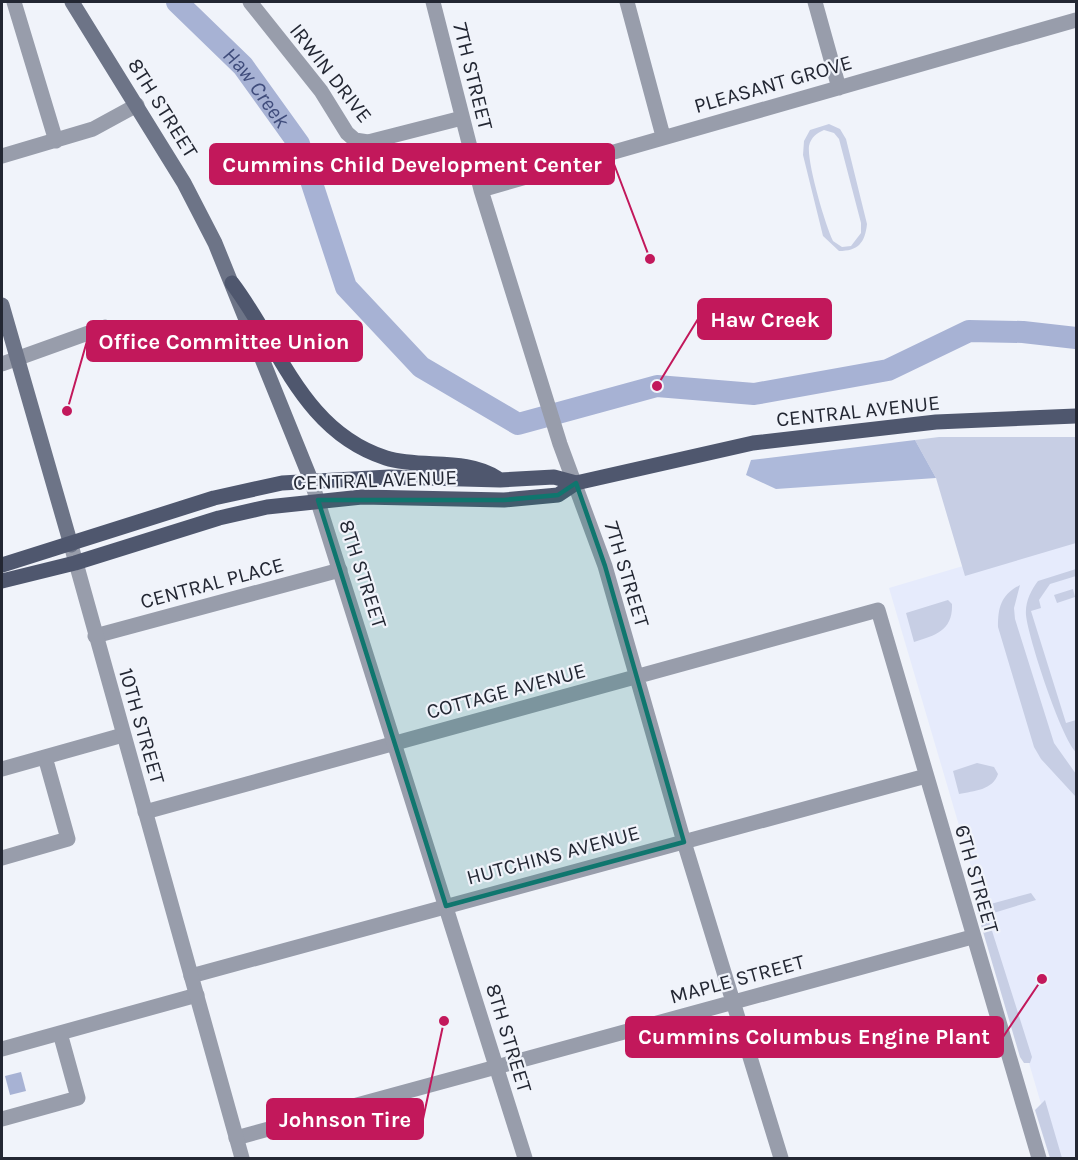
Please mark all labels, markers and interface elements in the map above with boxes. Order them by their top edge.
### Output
street label: IRWIN DRIVE [285,19,377,127]
street label: 7TH STREET [448,20,498,133]
water label: Haw Creek [217,42,295,134]
street label: PLEASANT GROVE [691,50,855,118]
street label: 8TH STREET [123,54,203,163]
callout: Cummins Child Development Center [210,144,614,184]
text: Cummins Child Development Center [222,152,602,178]
callout: Haw Creek [698,299,831,339]
text: Haw Creek [710,307,820,333]
callout: Office Committee Union [87,321,362,361]
text: Office Committee Union [98,329,350,355]
street label: CENTRAL AVENUE [775,390,941,432]
street label: CENTRAL AVENUE [292,465,458,495]
street label: 8TH STREET [334,517,392,632]
street label: 7TH STREET [600,518,655,630]
street label: CENTRAL PLACE [138,552,286,614]
street label: COTTAGE AVENUE [424,658,588,724]
street label: 10TH STREET [114,665,170,787]
street label: HUTCHINS AVENUE [464,820,642,890]
street label: 6TH STREET [950,822,1004,936]
street label: MAPLE STREET [667,949,807,1008]
street label: 8TH STREET [481,981,537,1096]
callout: Cummins Columbus Engine Plant [626,1017,1003,1057]
text: Cummins Columbus Engine Plant [638,1024,990,1050]
callout: Johnson Tire [267,1099,423,1139]
text: Johnson Tire [279,1107,411,1133]

